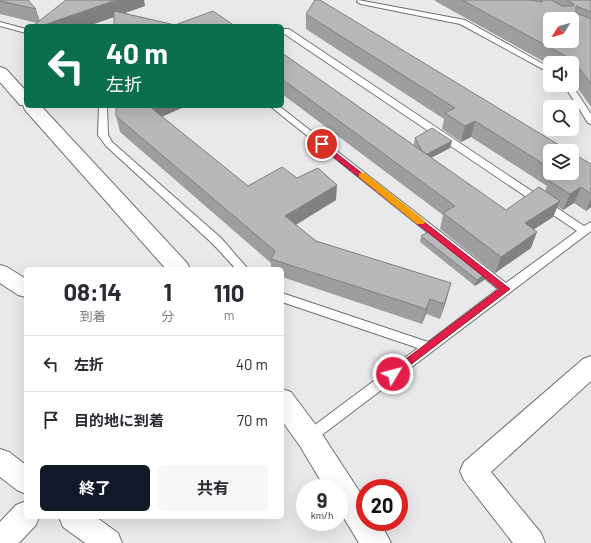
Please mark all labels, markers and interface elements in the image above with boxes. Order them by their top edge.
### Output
north arrow [543,12,579,48]
map controls [543,12,579,180]
text: 40 m [106,36,168,70]
icon: left [40,40,92,92]
button: sound [543,56,579,92]
text: 左折 [106,73,142,95]
button: search [543,100,579,136]
pin [305,127,339,161]
icon: arrive [311,133,333,155]
button: layers [543,144,579,180]
text: 08:14 [63,277,122,306]
text: 1 [164,277,172,306]
text: 110 [214,278,245,307]
text: m [224,307,235,323]
text: 到着 [80,308,106,324]
text: 分 [161,308,174,324]
icon: left [40,353,62,375]
position arrow [372,353,414,395]
text: 左折 [74,355,104,373]
text: 40 m [236,355,268,373]
icon: arrive [40,409,62,431]
text: 目的地に到着 [74,411,164,429]
text: 70 m [237,411,268,429]
button: 終了 [40,465,150,511]
button: 共有 [158,465,268,511]
speed limit sign: 20 [356,479,408,531]
text: 9 [317,488,327,512]
text: km/h [311,509,333,521]

